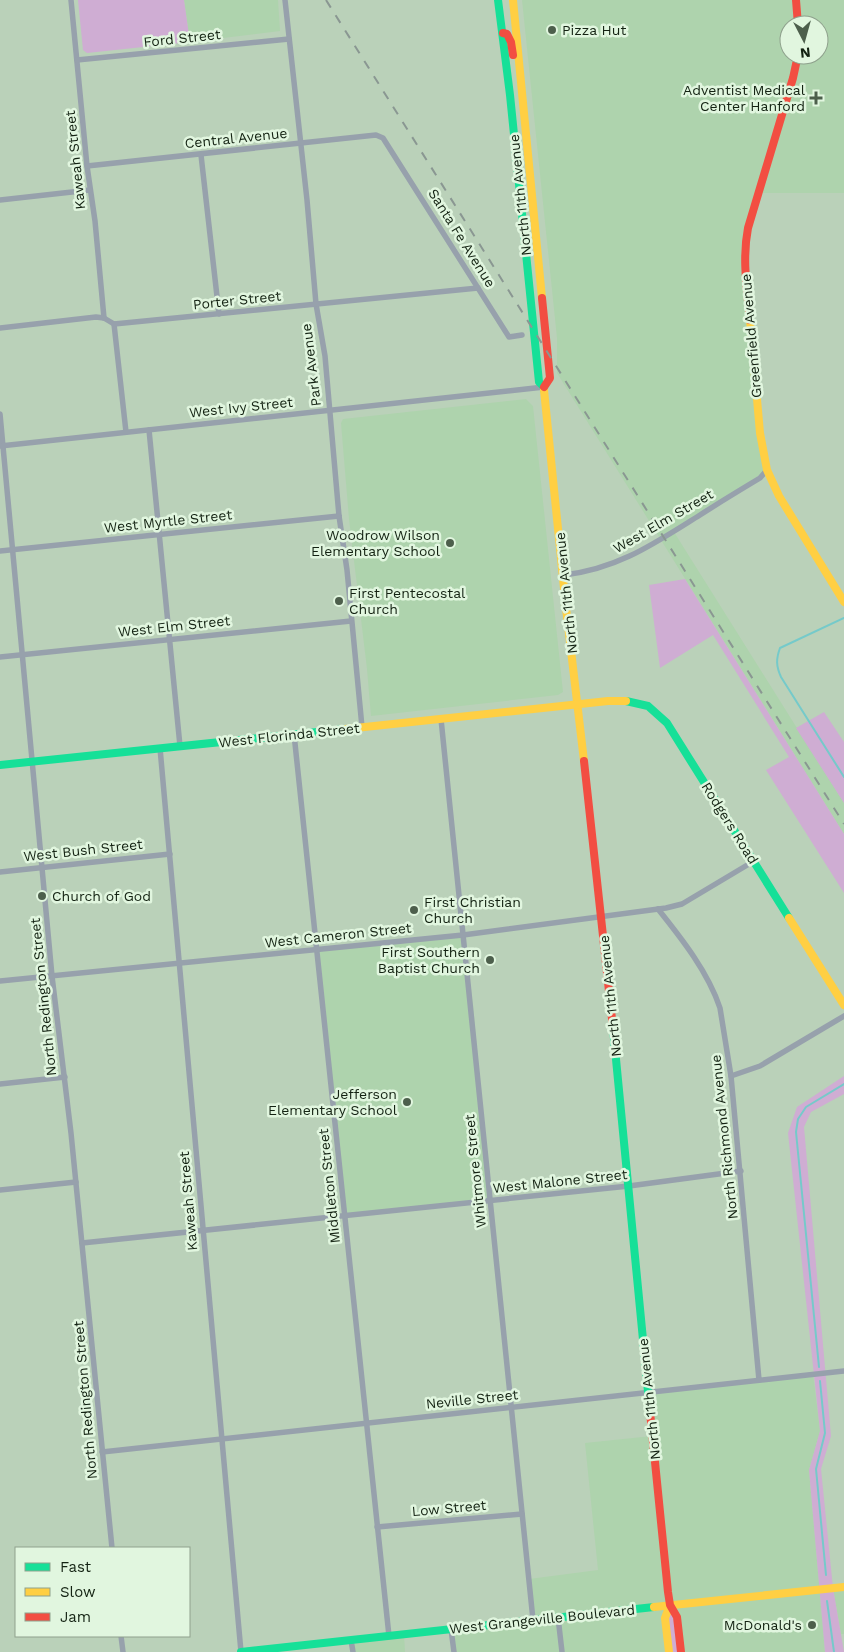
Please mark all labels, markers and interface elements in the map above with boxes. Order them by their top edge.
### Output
north arrow [779,15,829,65]
place label: Pizza Hut [562,22,626,38]
marker: Pizza Hut [546,24,558,36]
street label: Ford Street [143,26,221,50]
text: N [799,44,811,61]
place label: Adventist Medical Center Hanford [683,82,806,114]
marker: Adventist Medical Center Hanford [809,91,823,105]
street label: Kaweah Street [62,109,88,210]
street label: Central Avenue [184,125,288,151]
street label: North 11th Avenue [506,133,534,257]
street label: Santa Fe Avenue [425,186,499,290]
street label: Greenfield Avenue [738,273,764,399]
street label: Porter Street [192,287,282,313]
street label: Park Avenue [298,323,324,407]
street label: West Ivy Street [188,394,294,420]
street label: West Elm Street [610,486,716,556]
street label: West Myrtle Street [103,506,233,536]
place label: Woodrow Wilson Elementary School [311,527,441,559]
street label: North 11th Avenue [552,531,580,655]
marker: Woodrow Wilson Elementary School [444,537,456,549]
place label: First Pentecostal Church [349,585,466,617]
marker: First Pentecostal Church [333,595,345,607]
street label: West Elm Street [117,612,231,640]
street label: West Florinda Street [218,720,360,750]
street label: Rodgers Road [698,779,762,867]
street label: West Bush Street [23,836,144,864]
place label: Church of God [52,888,151,904]
marker: Church of God [36,890,48,902]
place label: First Christian Church [424,894,521,926]
marker: First Christian Church [408,904,420,916]
street label: North Redington Street [27,917,59,1077]
street label: West Cameron Street [264,919,412,951]
street label: North 11th Avenue [596,934,624,1058]
place label: First Southern Baptist Church [378,944,480,976]
marker: First Southern Baptist Church [484,954,496,966]
street label: North Richmond Avenue [707,1054,741,1220]
place label: Jefferson Elementary School [268,1086,398,1118]
marker: Jefferson Elementary School [401,1096,413,1108]
street label: Whitmore Street [461,1113,489,1228]
street label: Middleton Street [315,1128,343,1244]
street label: Kaweah Street [176,1150,200,1251]
street label: West Malone Street [492,1166,628,1196]
street label: North Redington Street [70,1320,100,1480]
street label: North 11th Avenue [635,1337,663,1461]
street label: Neville Street [425,1386,519,1412]
street label: Low Street [411,1497,487,1519]
legend [15,1547,190,1637]
text: Fast [60,1558,92,1576]
text: Slow [60,1583,96,1601]
street label: West Grangeville Boulevard [448,1601,636,1637]
text: Jam [60,1608,91,1626]
place label: McDonald's [724,1617,802,1633]
marker: McDonald's [806,1619,818,1631]

